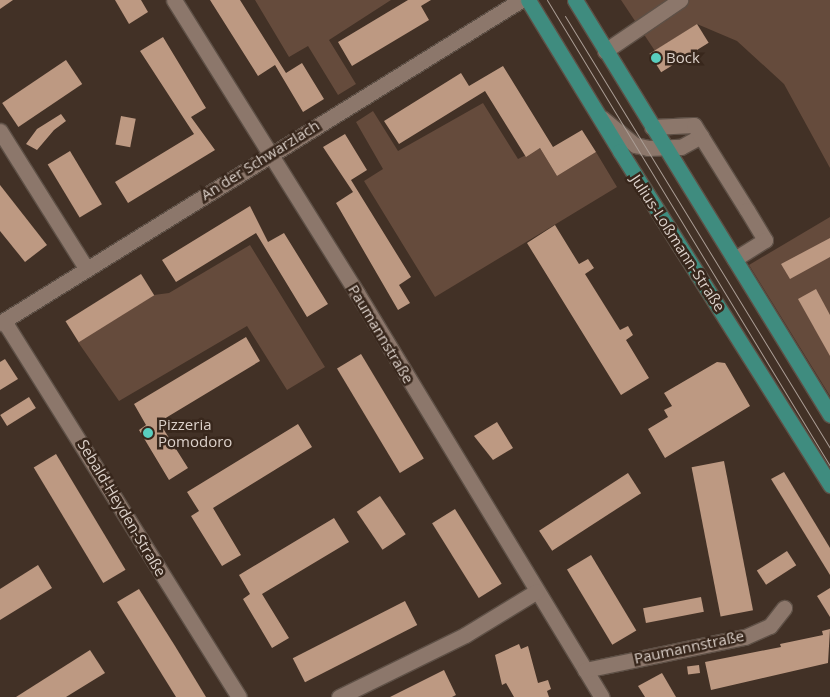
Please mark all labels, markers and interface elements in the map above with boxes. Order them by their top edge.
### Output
place label: Bock [666,49,700,67]
marker: Bock [650,52,662,64]
street label: An der Schwarzlach [197,116,323,204]
street label: Julius-Loßmann-Straße [627,171,729,315]
street label: Paumannstraße [344,281,418,387]
place label: Pizzeria Pomodoro [158,415,232,450]
marker: Pizzeria Pomodoro [142,427,154,439]
street label: Sebald-Heyden-Straße [74,436,170,580]
street label: Paumannstraße [632,627,746,667]

